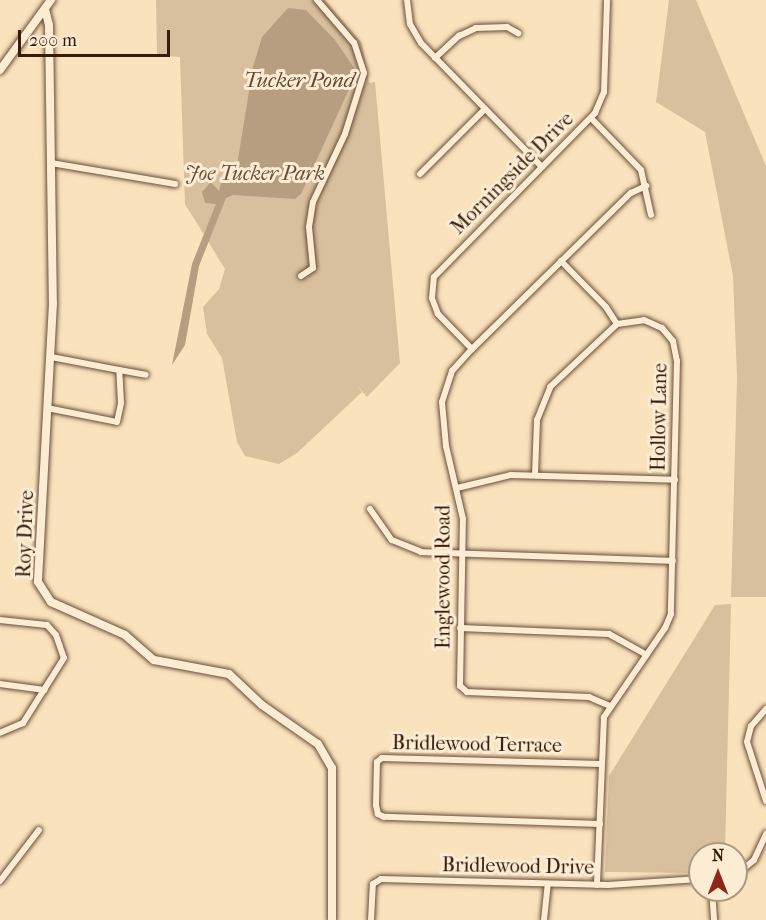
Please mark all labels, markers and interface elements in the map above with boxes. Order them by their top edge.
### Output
scale bar [21,18,172,56]
text: 200 m [29,30,77,51]
water label: Tucker Pond [244,67,354,93]
street label: Morningside Drive [446,107,578,239]
park label: Joe Tucker Park [185,161,325,185]
street label: Hollow Lane [646,363,672,471]
street label: Roy Drive [11,490,39,578]
street label: Englewood Road [431,505,455,649]
street label: Bridlewood Terrace [392,731,562,757]
north arrow [688,842,748,902]
text: N [712,846,724,865]
street label: Bridlewood Drive [442,853,594,879]

